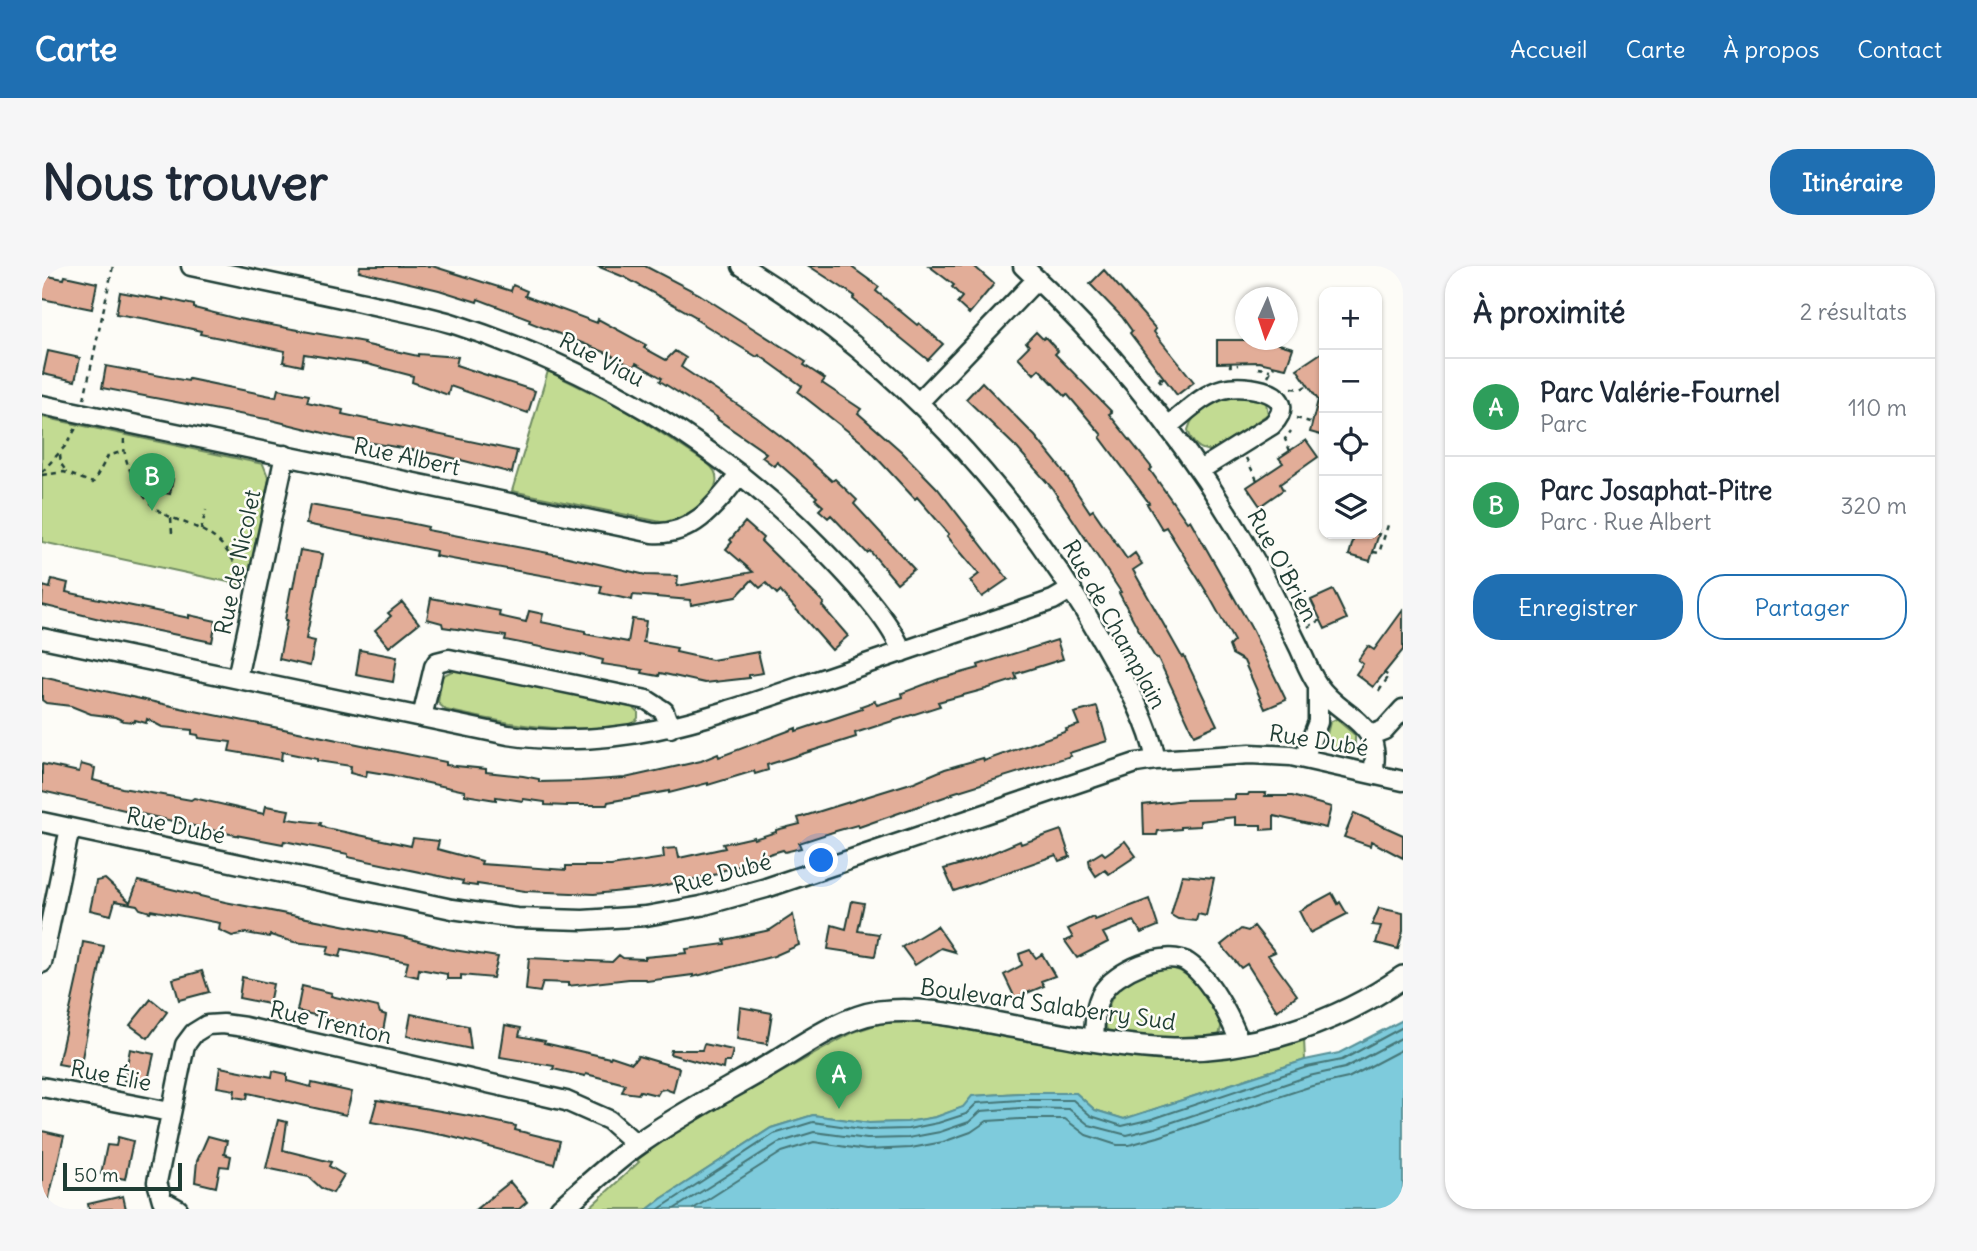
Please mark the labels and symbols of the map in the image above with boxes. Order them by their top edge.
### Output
north arrow [1235,287,1298,350]
street label: Rue Viau [555,325,649,393]
street label: Rue Albert [351,431,463,481]
pin: B [129,453,175,511]
street label: Rue de Nicolet [207,487,267,637]
street label: Rue O'Brien [1241,504,1325,626]
street label: Rue de Champlain [1057,535,1173,713]
street label: Rue Dubé [1267,718,1371,762]
street label: Rue Dubé [124,800,228,850]
your location [804,843,838,877]
street label: Rue Dubé [670,846,774,900]
street label: Boulevard Salaberry Sud [918,972,1178,1036]
street label: Rue Trenton [267,994,395,1050]
pin: A [816,1051,862,1109]
street label: Rue Élie [68,1053,154,1097]
scale bar [63,1160,182,1192]

